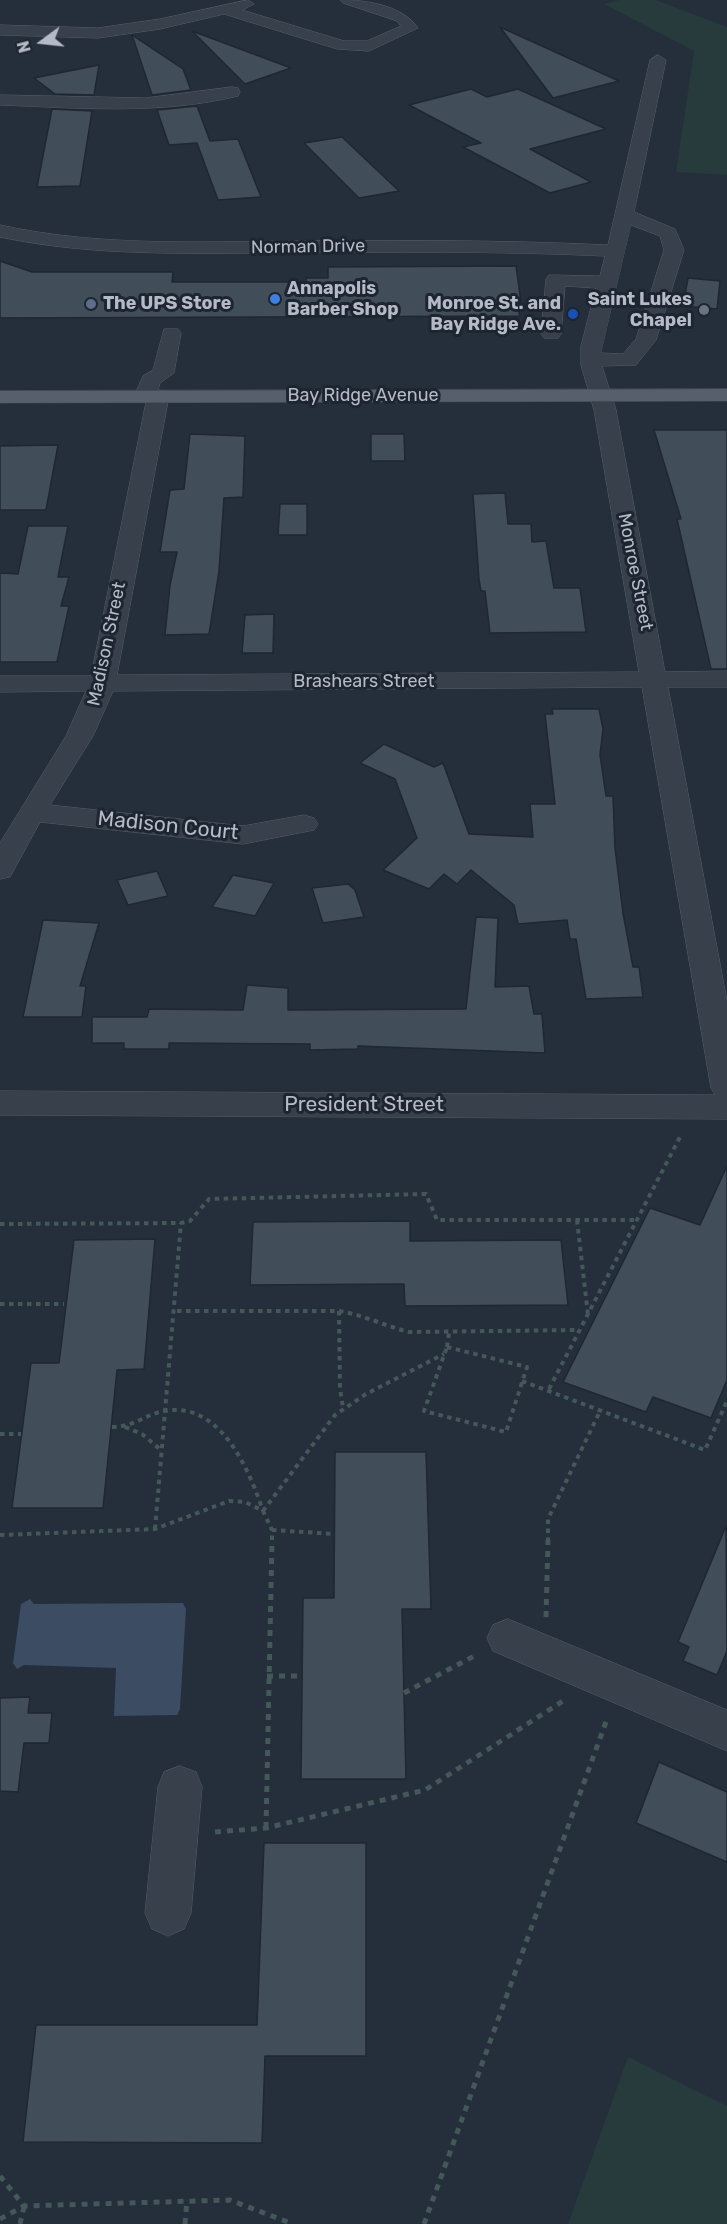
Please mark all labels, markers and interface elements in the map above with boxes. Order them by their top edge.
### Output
north arrow [12,12,72,72]
text: N [13,39,35,55]
street label: Norman Drive [251,235,365,259]
place label: Annapolis Barber Shop [287,278,399,320]
place label: Saint Lukes Chapel [588,289,692,332]
marker: Annapolis Barber Shop [268,292,282,306]
place label: The UPS Store [103,293,231,315]
place label: Monroe St. and Bay Ridge Ave. [427,293,561,336]
marker: The UPS Store [84,297,98,311]
marker: Saint Lukes Chapel [697,303,711,317]
marker: Monroe St. and Bay Ridge Ave. [566,307,580,321]
street label: Bay Ridge Avenue [287,385,439,407]
street label: Monroe Street [613,512,657,632]
street label: Madison Street [83,580,131,708]
street label: Brashears Street [293,671,435,693]
street label: Madison Court [96,806,240,846]
street label: President Street [284,1092,444,1118]

